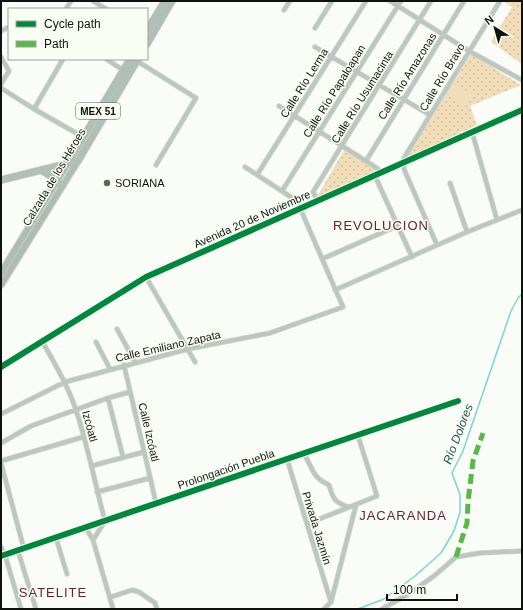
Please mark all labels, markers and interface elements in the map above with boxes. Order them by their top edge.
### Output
legend [8,8,148,60]
north arrow [475,8,515,48]
text: N [482,13,496,27]
text: Cycle path [44,17,101,31]
street label: Calle Río Amazonas [376,30,439,121]
text: Path [44,37,69,51]
street label: Calle Río Bravo [417,41,467,113]
street label: Calle Río Papaloapan [301,42,367,140]
street label: Calle Río Lerma [278,45,331,120]
street label: Calle Río Usumacinta [329,48,396,145]
road number: MEX 51 [76,103,120,119]
street label: Calzada de los Héroes [20,126,88,228]
place label: SORIANA [115,177,165,189]
marker: SORIANA [102,178,112,188]
street label: Avenida 20 de Noviembre [192,188,312,250]
district label: REVOLUCION [333,218,429,233]
street label: Calle Emiliano Zapata [114,328,223,364]
street label: Calle Izcóatl [136,401,162,463]
water label: Río Dolores [440,402,476,466]
street label: Izcóatl [80,409,100,443]
street label: Prolongación Puebla [176,447,277,491]
street label: Privada Jazmín [300,490,334,566]
district label: JACARANDA [359,508,447,523]
scale bar [387,576,457,602]
text: 100 m [393,583,426,597]
district label: SATELITE [19,585,87,600]

